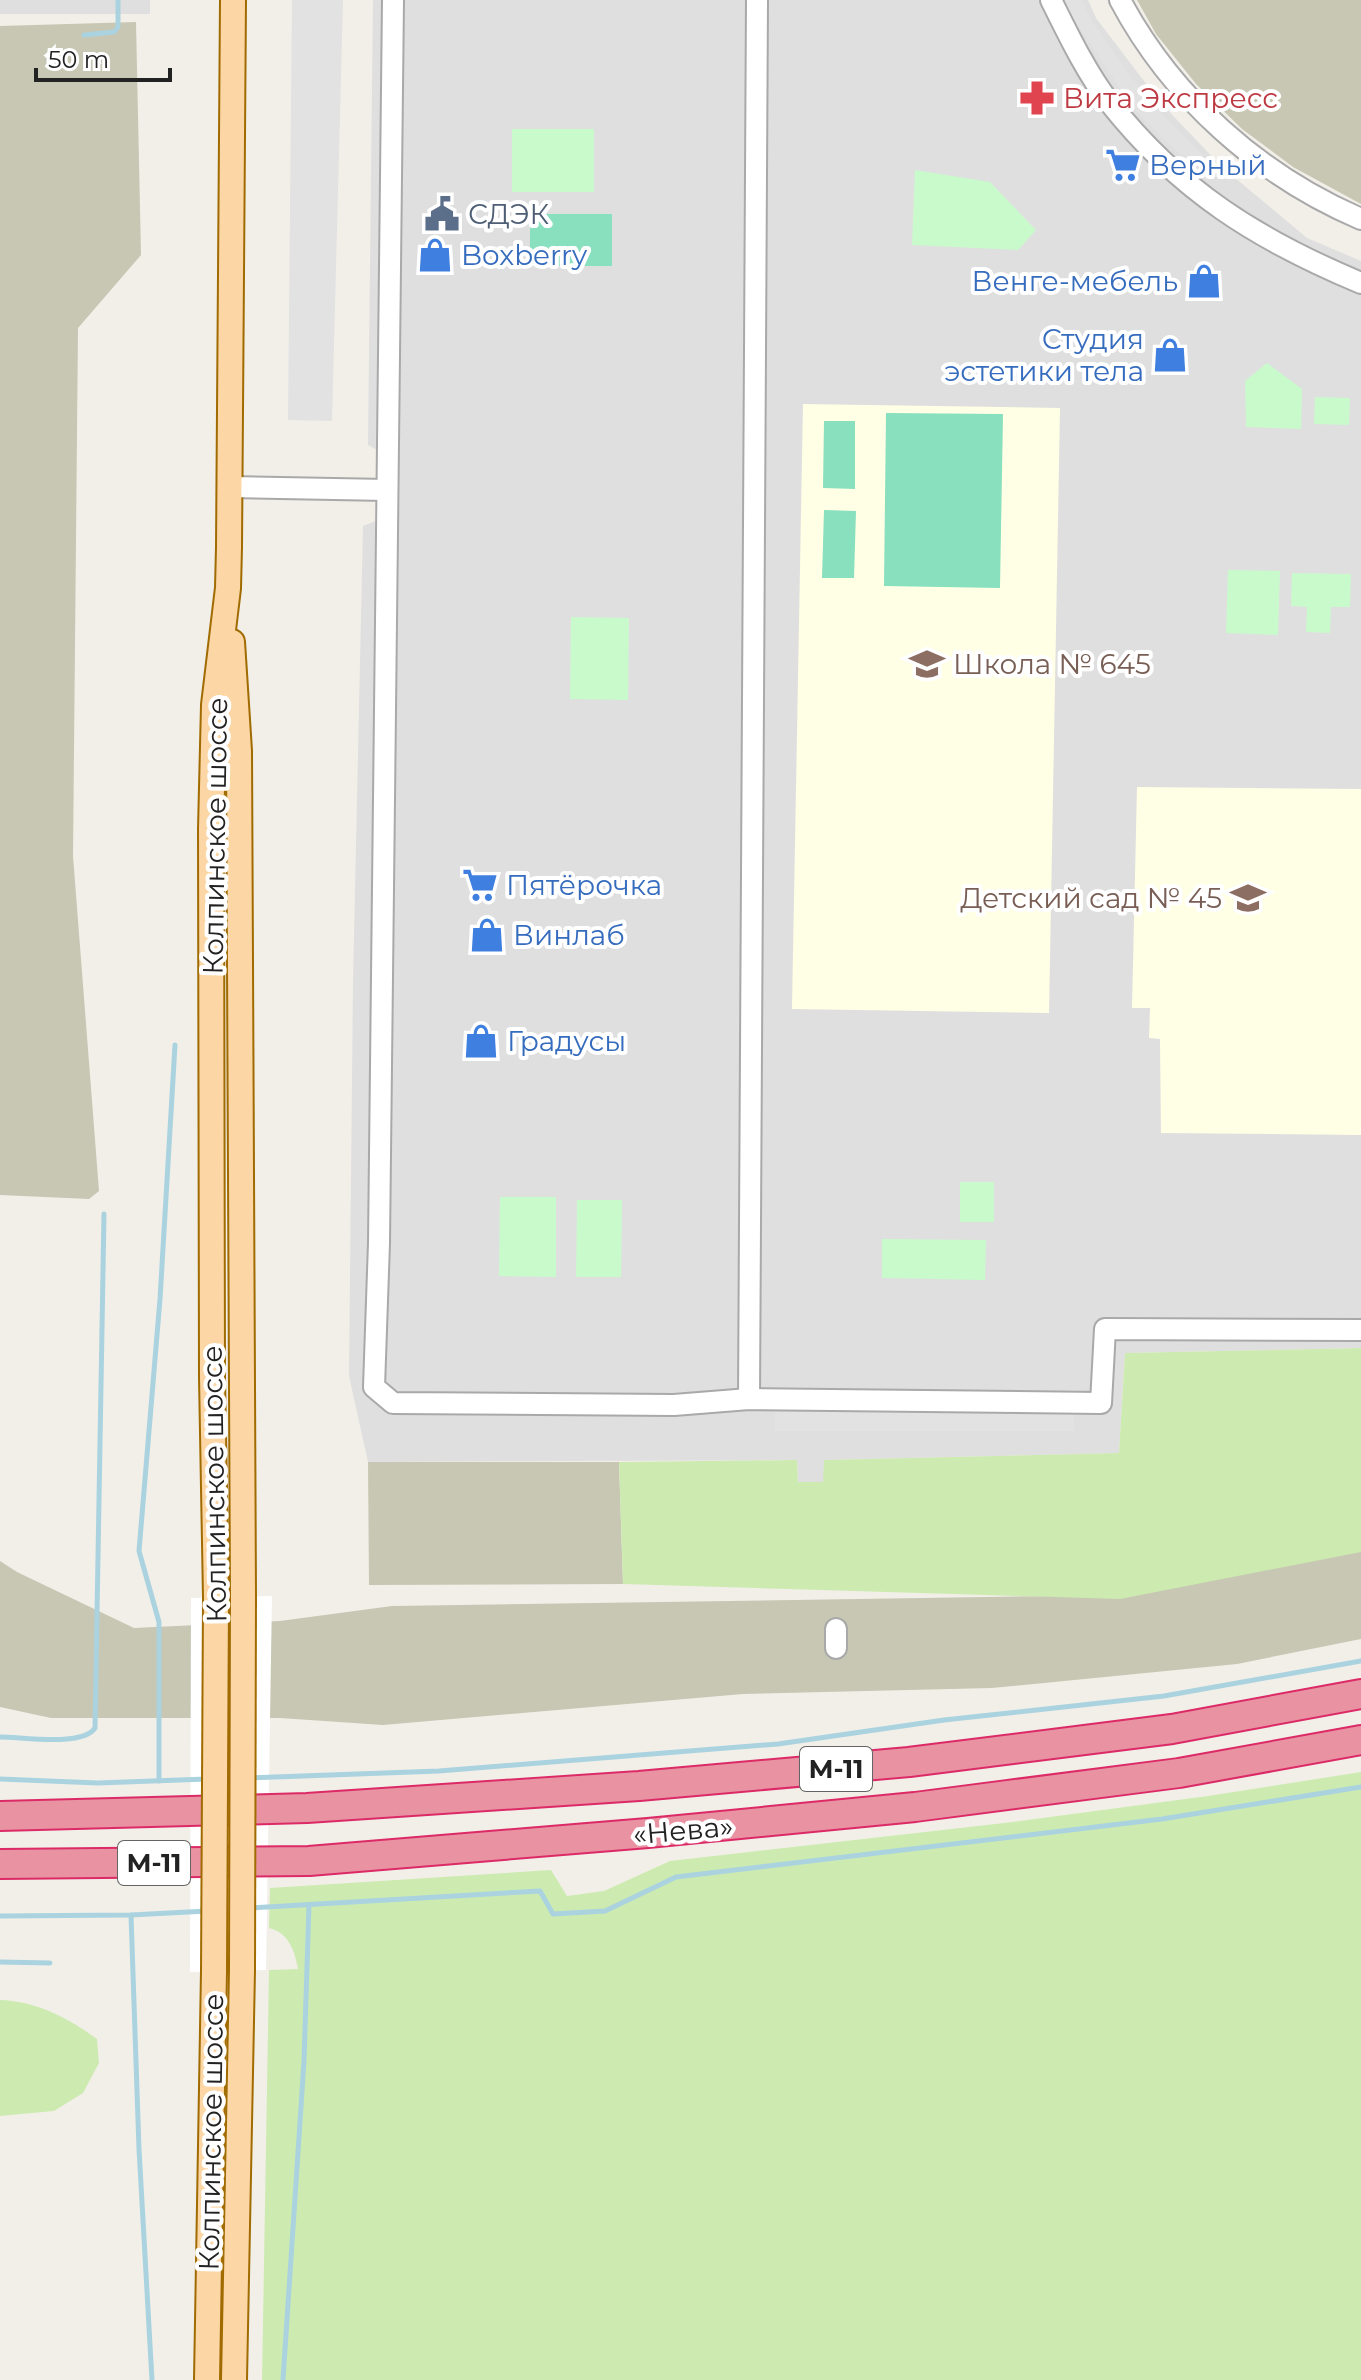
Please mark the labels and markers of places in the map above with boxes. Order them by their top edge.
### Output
pharmacy icon: Вита Экспресс [1018,79,1056,117]
place label: Вита Экспресс [1063,81,1278,115]
supermarket icon: Верный [1104,146,1142,184]
place label: Верный [1149,148,1267,182]
public building icon: СДЭК [423,195,461,233]
place label: СДЭК [468,197,550,231]
shop icon: Boxberry [416,236,454,274]
place label: Boxberry [461,238,588,272]
shop icon: Венге-мебель [1185,262,1223,300]
place label: Венге-мебель [972,264,1178,298]
place label: Студия эстетики тела [944,322,1144,388]
shop icon: Студия эстетики тела [1151,336,1189,374]
school or university icon: Школа № 645 [908,645,946,683]
place label: Школа № 645 [953,647,1151,681]
supermarket icon: Пятёрочка [461,866,499,904]
place label: Пятёрочка [506,868,662,902]
school or university icon: Детский сад № 45 [1229,879,1267,917]
place label: Детский сад № 45 [960,881,1222,915]
shop icon: Винлаб [468,916,506,954]
place label: Винлаб [513,918,625,952]
shop icon: Градусы [462,1022,500,1060]
place label: Градусы [507,1024,626,1058]

